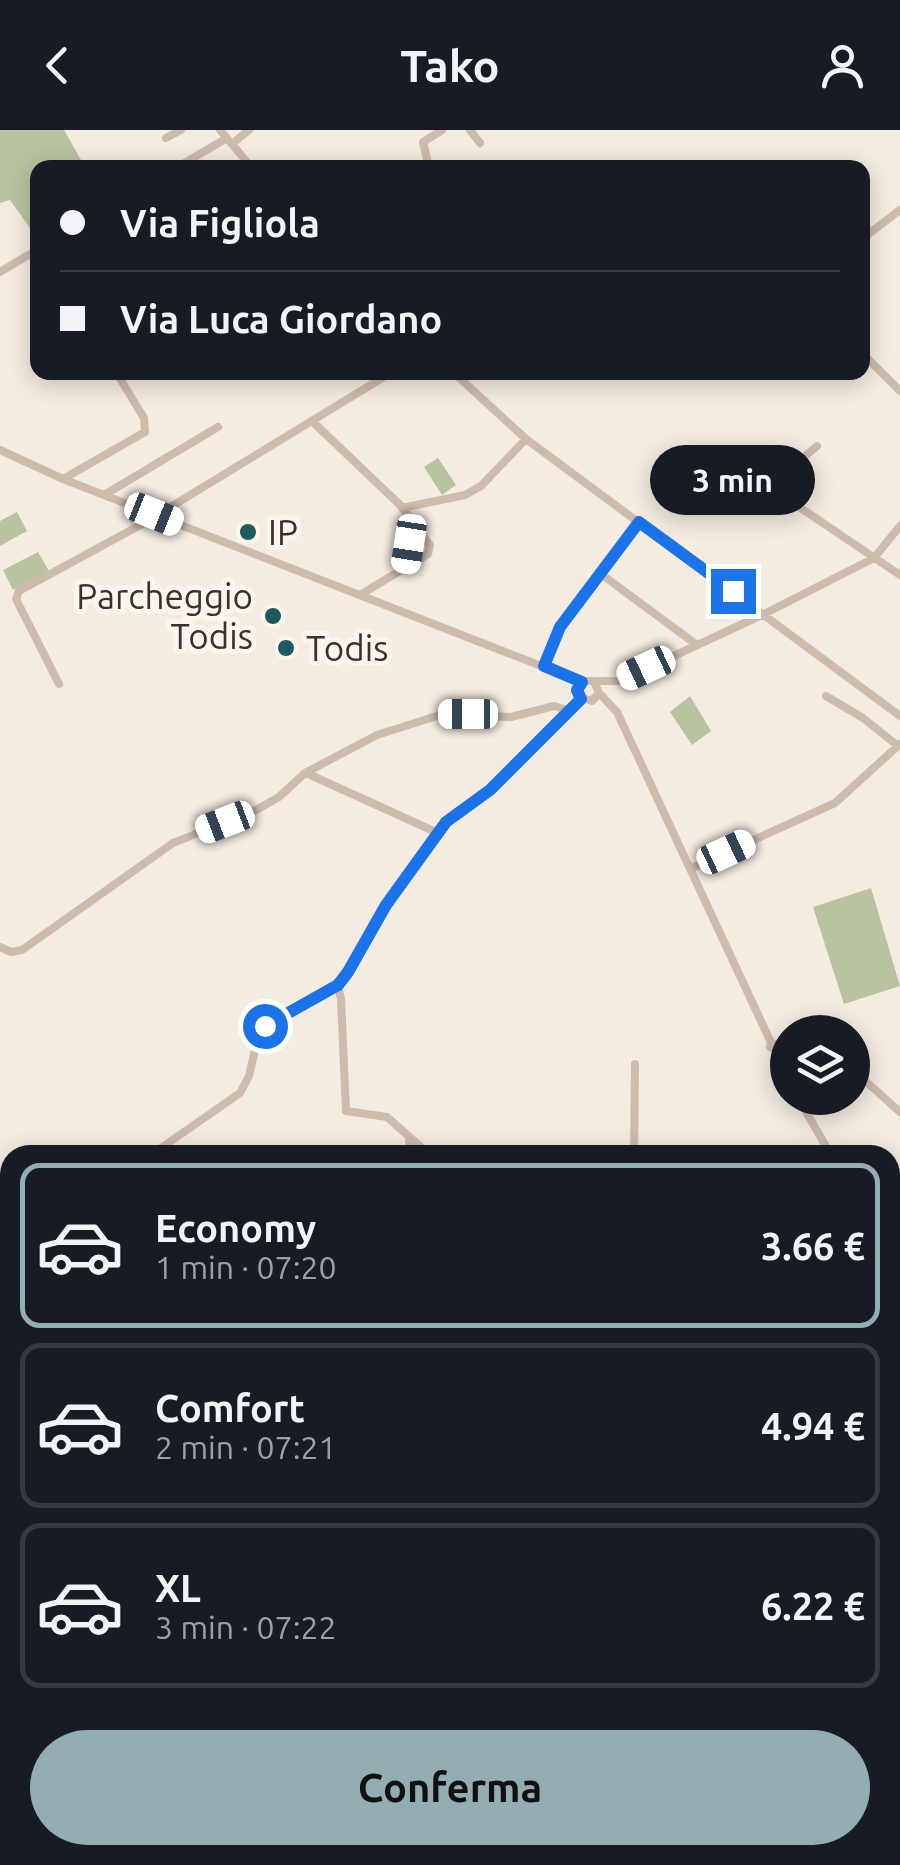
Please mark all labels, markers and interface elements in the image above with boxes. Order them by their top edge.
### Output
icon: back [30,38,85,93]
icon: person [815,38,870,93]
text: Tako [400,40,500,91]
text: Via Figliola [120,202,320,244]
text: Via Luca Giordano [120,298,442,340]
callout: 3 min [650,446,816,516]
text: 3 min [692,462,773,498]
car [121,489,187,539]
place label: IP [268,512,298,552]
car [389,512,429,576]
marker: IP [237,521,259,543]
route end [711,569,756,614]
place label: Parcheggio Todis [76,576,253,656]
marker: Parcheggio Todis [262,605,284,627]
place label: Todis [306,628,388,668]
marker: Todis [275,637,297,659]
car [612,642,680,694]
car [438,699,498,729]
car [192,797,258,847]
car [692,826,760,878]
route start [243,1004,288,1049]
map controls [770,1015,870,1115]
button: layers [770,1015,870,1115]
icon: car [35,1201,125,1291]
text: Economy [155,1207,316,1249]
text: 3.66 € [761,1225,865,1267]
text: 1 min · 07:20 [155,1249,337,1285]
icon: car [35,1381,125,1471]
text: Comfort [155,1387,305,1429]
text: 4.94 € [761,1405,865,1447]
text: 2 min · 07:21 [155,1429,337,1465]
icon: car [35,1561,125,1651]
text: XL [155,1567,201,1609]
text: 6.22 € [761,1585,865,1627]
text: 3 min · 07:22 [155,1609,337,1645]
button: Conferma [30,1730,870,1845]

